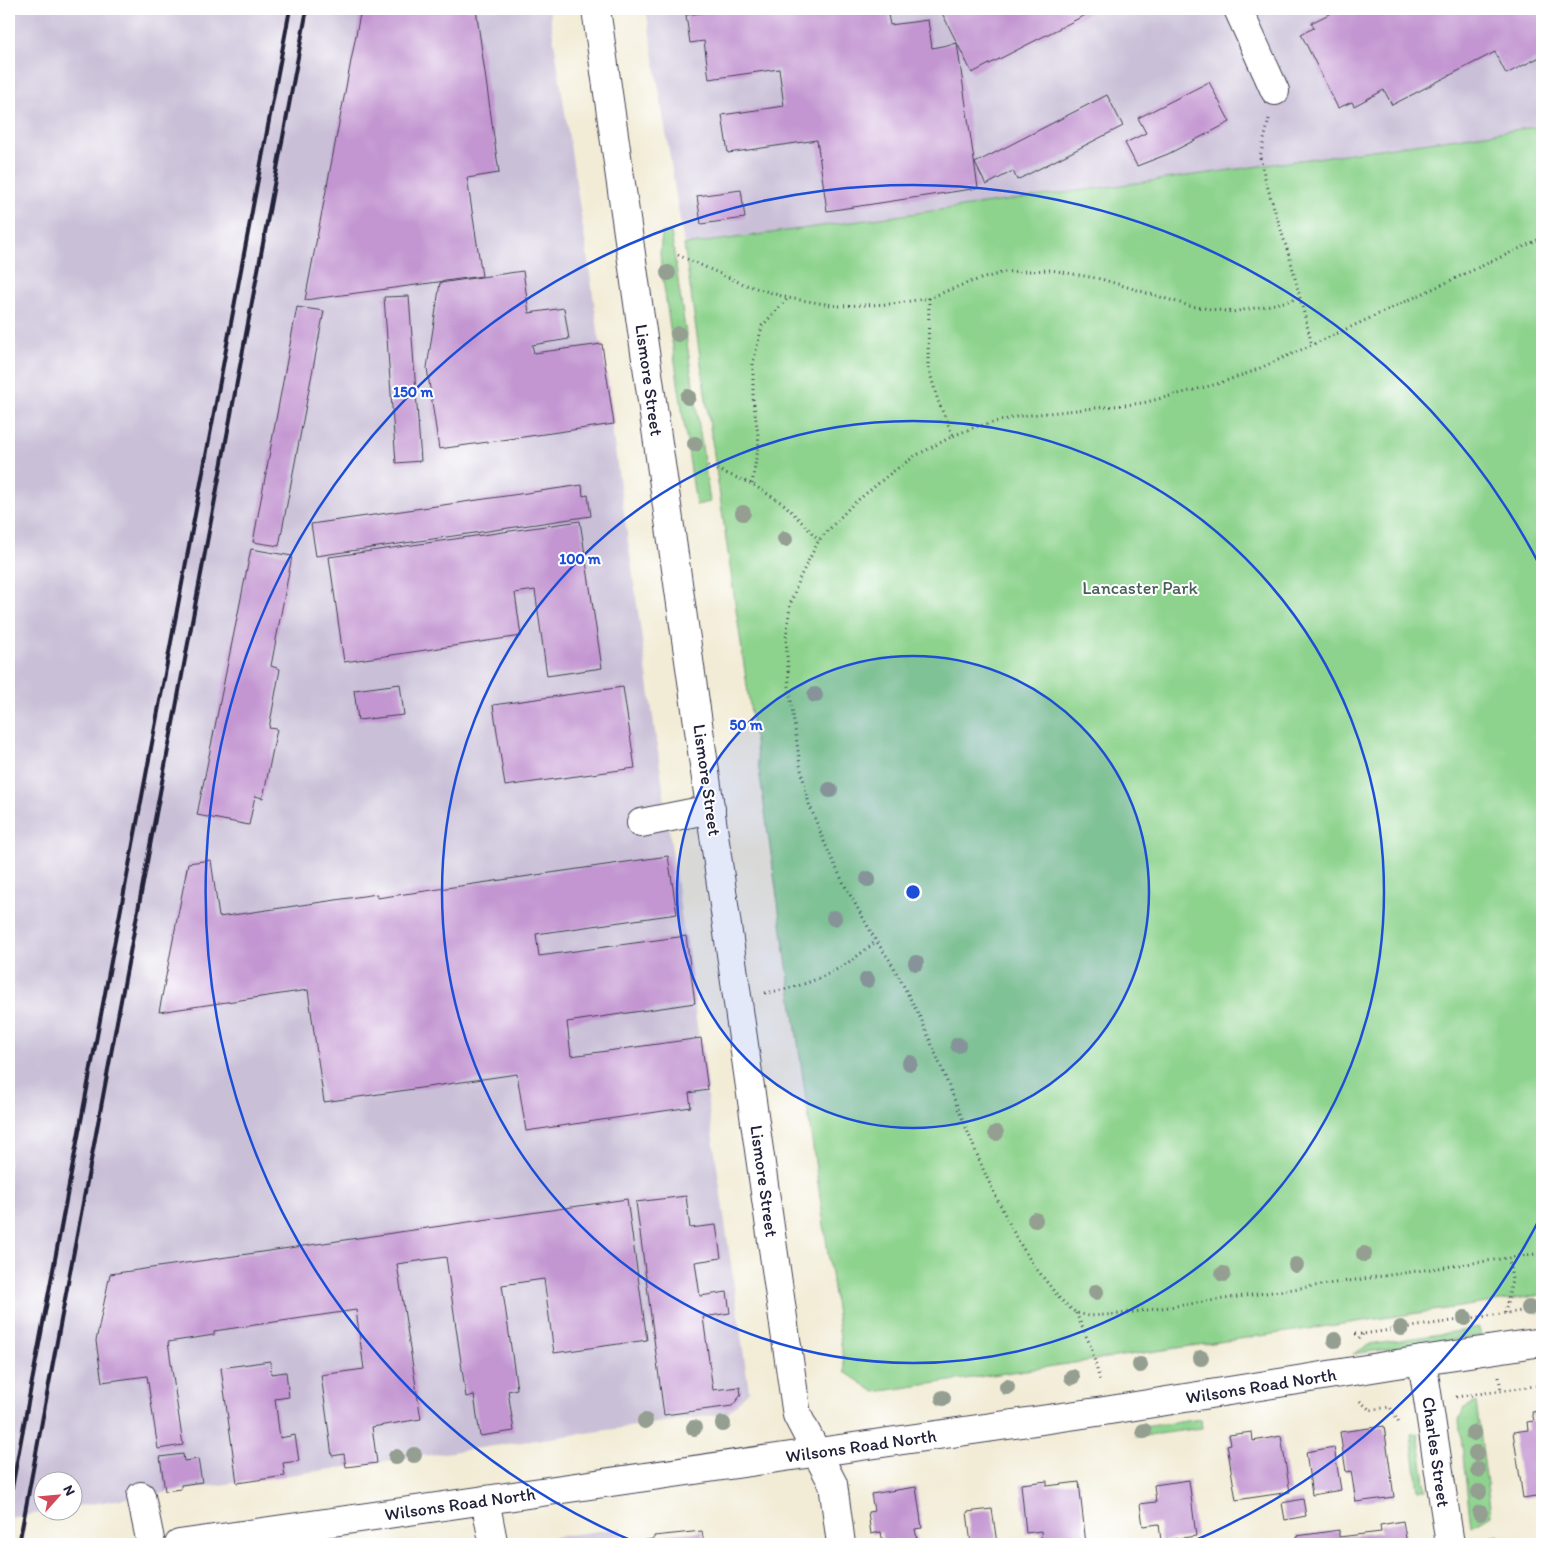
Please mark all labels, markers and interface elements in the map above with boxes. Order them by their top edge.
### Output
street label: Lismore Street [630,323,668,438]
text: 150 m [393,383,433,401]
text: 100 m [559,550,601,568]
park label: Lancaster Park [1082,577,1198,599]
text: 50 m [729,716,763,734]
street label: Lismore Street [688,723,726,838]
centre of rings [904,883,922,901]
street label: Lismore Street [745,1124,783,1239]
street label: Wilsons Road North [1184,1363,1338,1409]
street label: Charles Street [1417,1395,1455,1509]
street label: Wilsons Road North [784,1425,938,1467]
north arrow [32,1470,82,1520]
text: N [59,1482,79,1498]
street label: Wilsons Road North [383,1483,537,1525]

